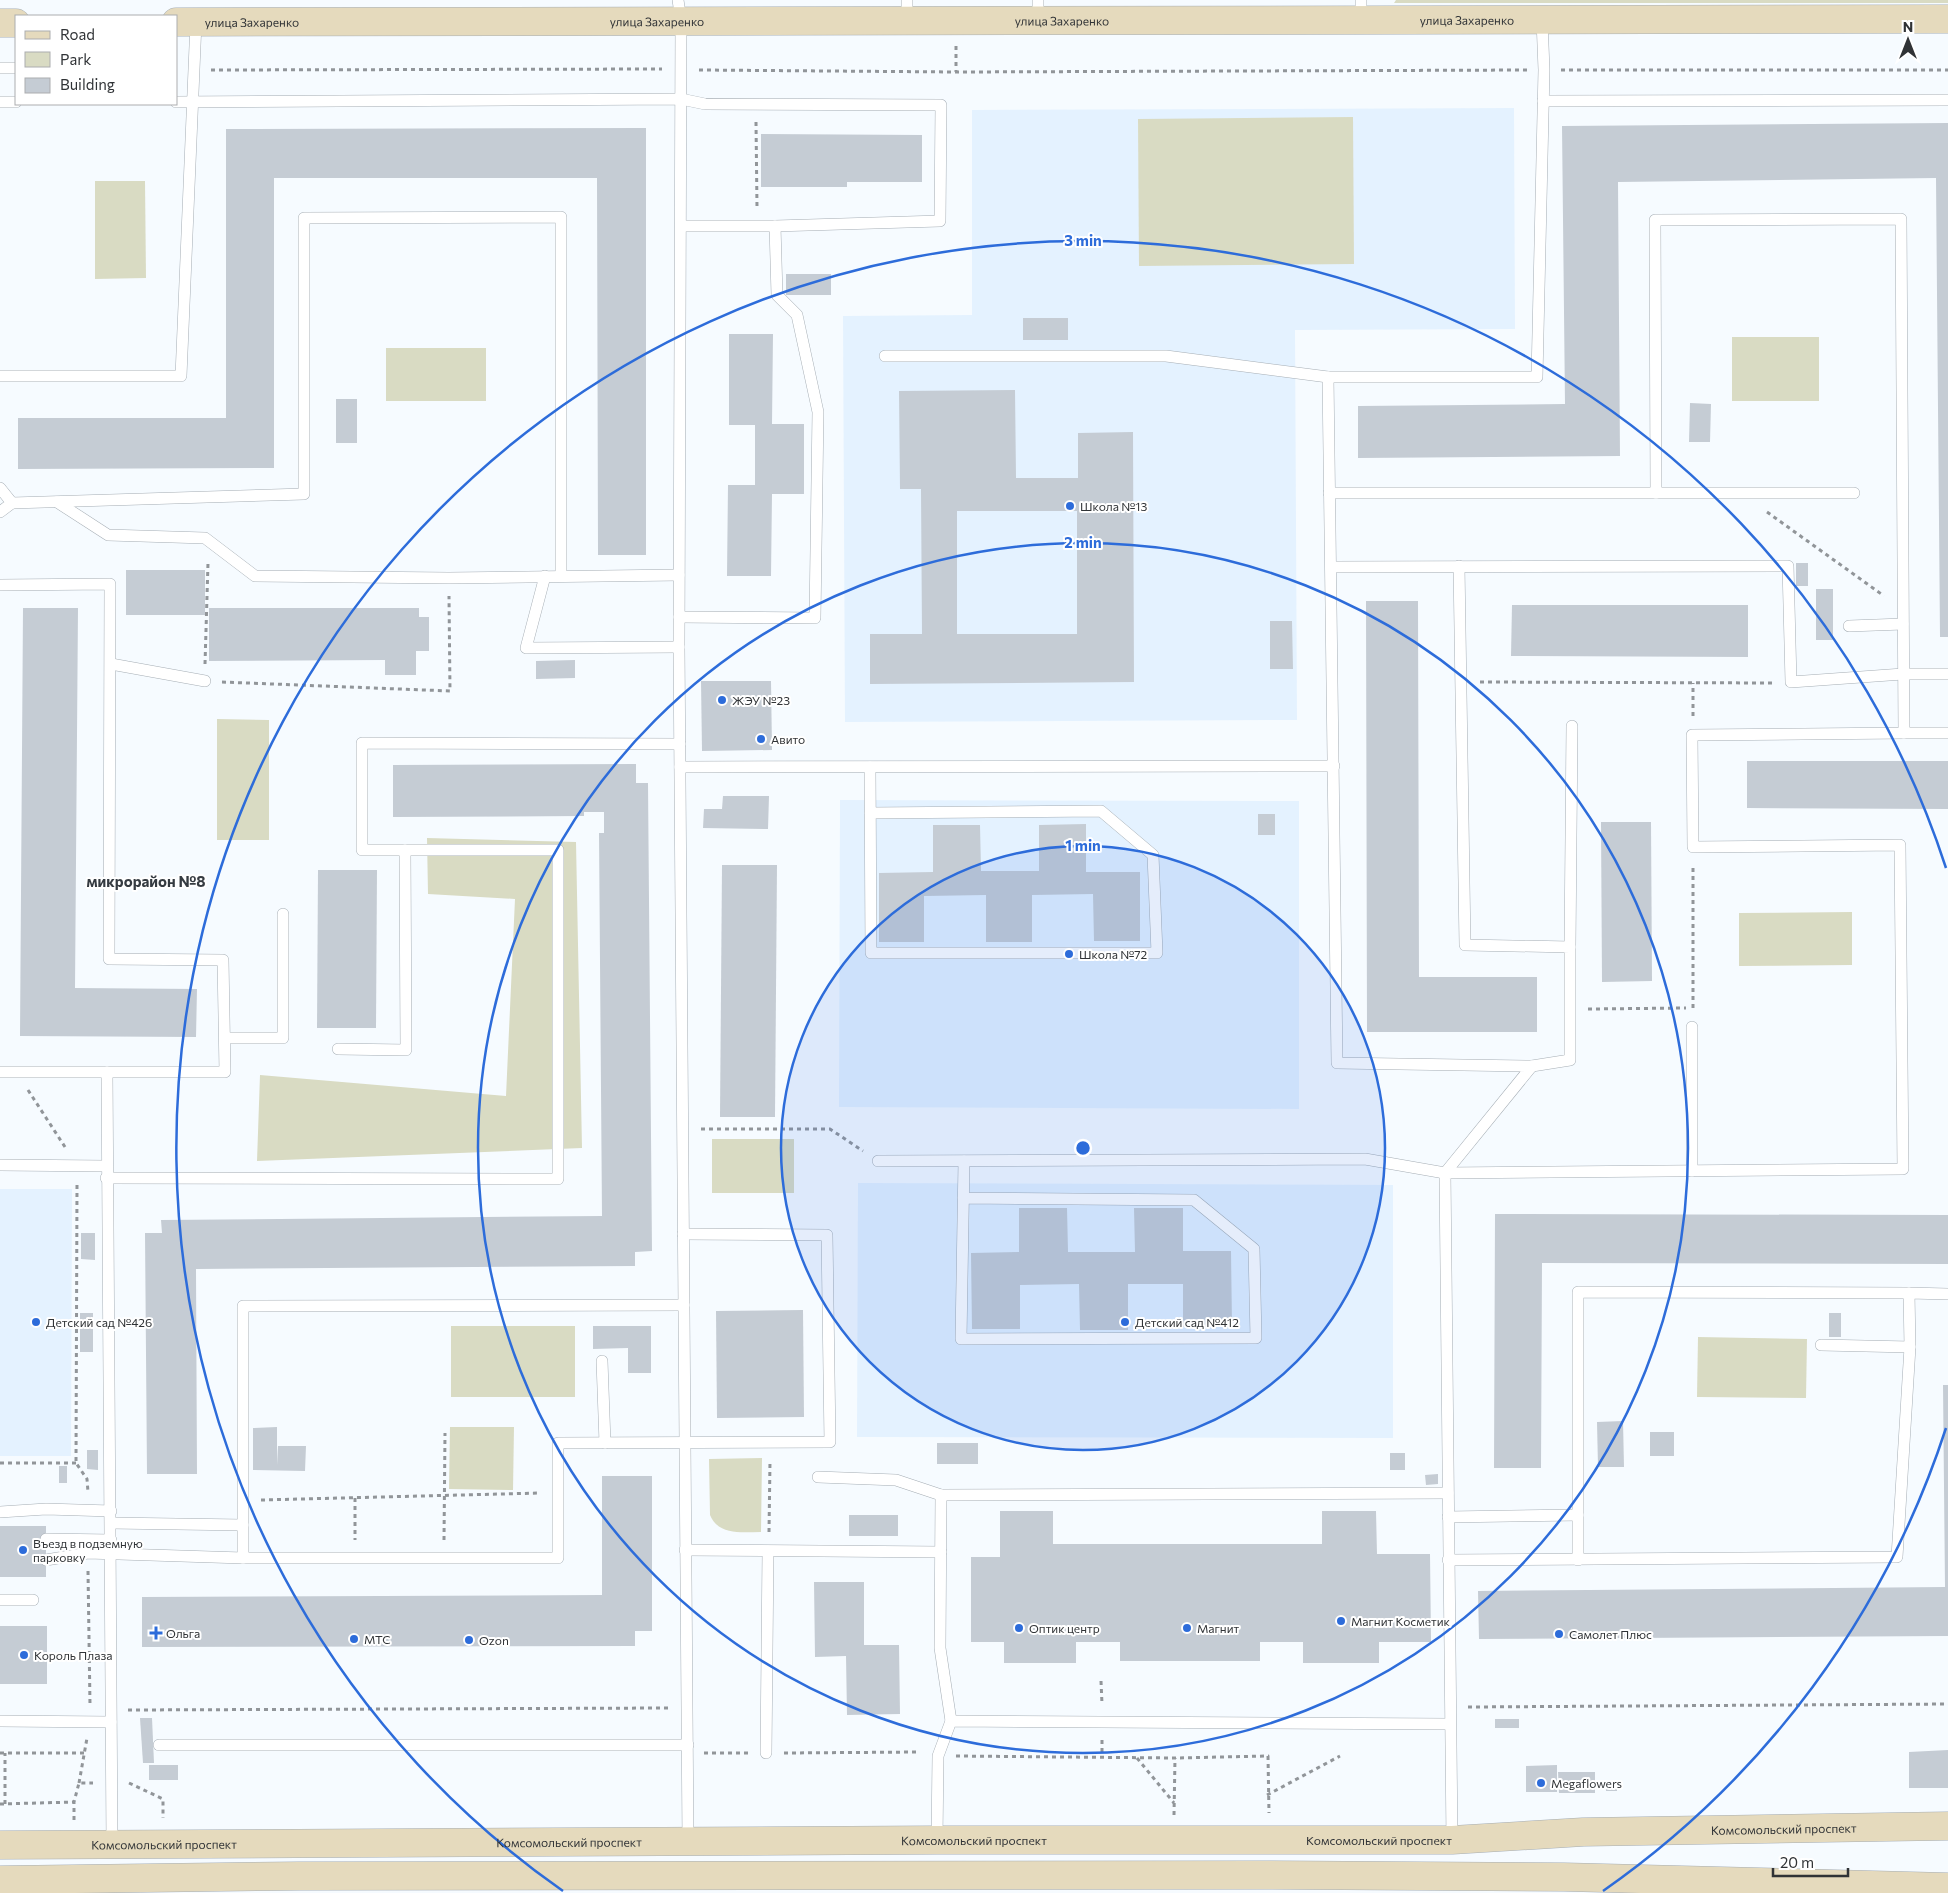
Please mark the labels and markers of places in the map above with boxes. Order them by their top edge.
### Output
place label: Школа №13 [1080,499,1147,513]
marker: Школа №13 [1064,500,1076,512]
place label: ЖЭУ №23 [732,693,790,707]
marker: ЖЭУ №23 [716,694,728,706]
place label: Авито [771,732,805,746]
marker: Авито [755,733,767,745]
place label: Школа №72 [1079,947,1148,961]
marker: Школа №72 [1063,948,1075,960]
centre of rings [1074,1139,1092,1157]
place label: Детский сад №426 [46,1315,152,1329]
place label: Детский сад №412 [1135,1315,1239,1329]
marker: Детский сад №426 [30,1316,42,1328]
marker: Детский сад №412 [1119,1316,1131,1328]
place label: Въезд в подземную парковку [33,1536,143,1564]
marker: Въезд в подземную парковку [17,1544,29,1556]
place label: Магнит Косметик [1351,1614,1451,1628]
marker: Магнит Косметик [1335,1615,1347,1627]
place label: Оптик центр [1029,1621,1100,1635]
place label: Магнит [1197,1621,1240,1635]
marker: Оптик центр [1013,1622,1025,1634]
marker: Магнит [1181,1622,1193,1634]
place label: Ольга [166,1626,200,1640]
marker: Ольга [150,1627,162,1639]
place label: Самолет Плюс [1569,1627,1652,1641]
marker: Самолет Плюс [1553,1628,1565,1640]
place label: МТС [364,1632,391,1646]
marker: МТС [348,1633,360,1645]
place label: Ozon [479,1633,509,1647]
marker: Ozon [463,1634,475,1646]
place label: Король Плаза [34,1648,112,1662]
marker: Король Плаза [18,1649,30,1661]
place label: Megaflowers [1551,1776,1622,1790]
marker: Megaflowers [1535,1777,1547,1789]

